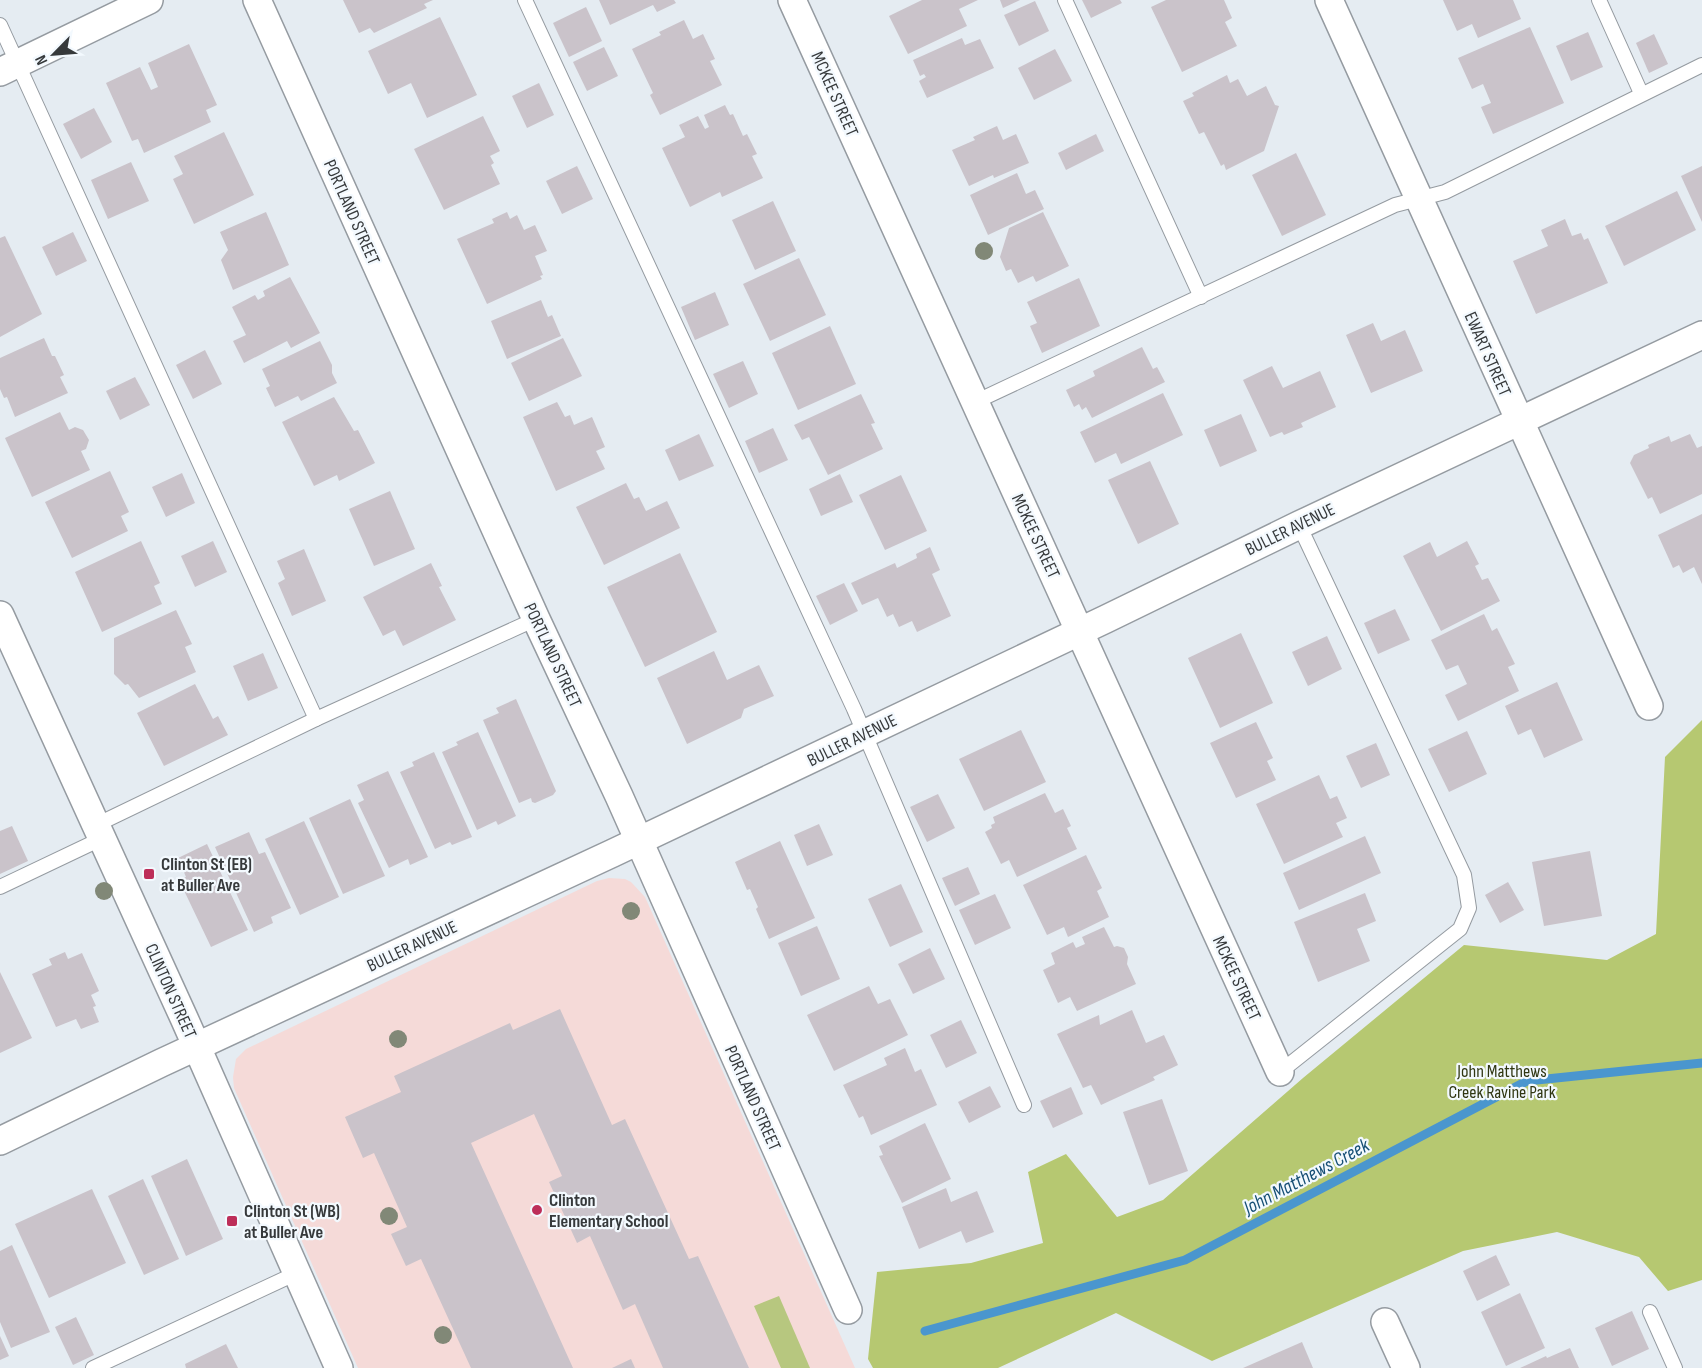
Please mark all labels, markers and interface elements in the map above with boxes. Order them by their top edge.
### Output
north arrow [24,24,84,84]
street label: MCKEE STREET [807,49,863,140]
text: N [31,52,52,68]
street label: PORTLAND STREET [319,156,384,268]
street label: EWART STREET [1460,309,1515,400]
street label: MCKEE STREET [1007,491,1064,582]
street label: BULLER AVENUE [1242,499,1338,560]
street label: PORTLAND STREET [519,600,586,711]
street label: BULLER AVENUE [804,710,900,771]
place label: Clinton St (EB) at Buller Ave [161,854,252,896]
marker: Clinton St (EB) at Buller Ave [142,867,156,881]
street label: BULLER AVENUE [364,916,461,976]
street label: MCKEE STREET [1208,933,1265,1024]
street label: CLINTON STREET [140,941,201,1042]
street label: PORTLAND STREET [720,1042,785,1154]
park label: John Matthews Creek Ravine Park [1448,1061,1556,1103]
water label: John Matthews Creek [1239,1133,1374,1221]
place label: Clinton Elementary School [549,1190,668,1232]
place label: Clinton St (WB) at Buller Ave [244,1201,340,1243]
marker: Clinton Elementary School [530,1203,544,1217]
marker: Clinton St (WB) at Buller Ave [225,1214,239,1228]

